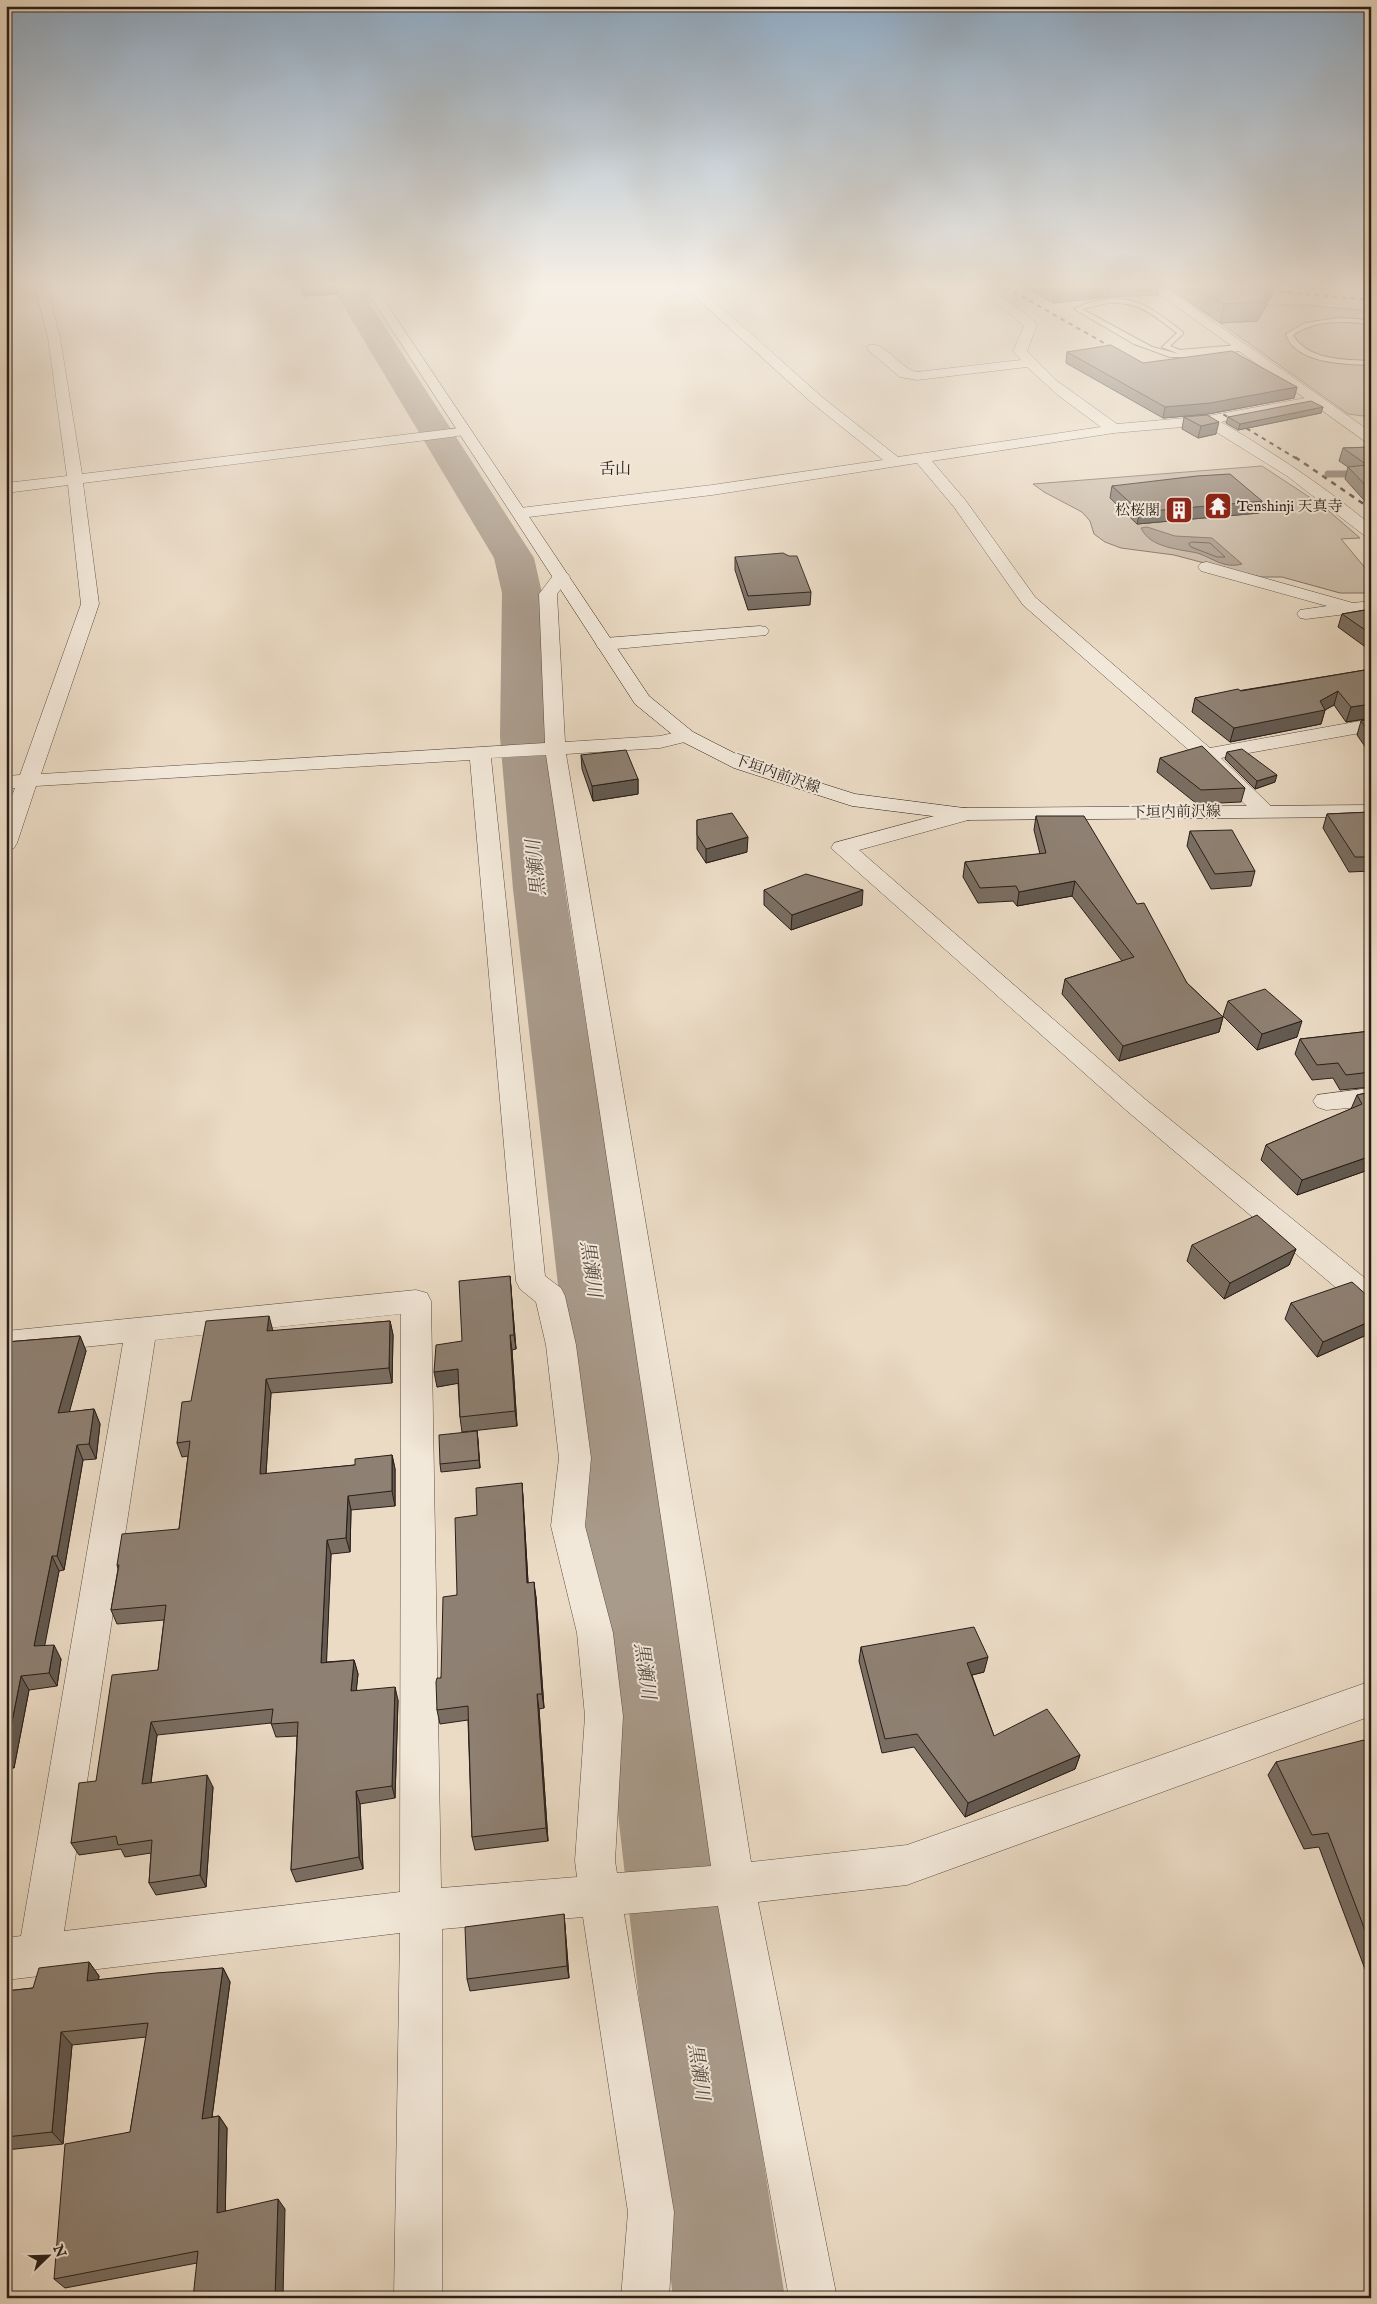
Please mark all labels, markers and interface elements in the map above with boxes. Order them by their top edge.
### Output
district label: 舌山 [599,460,631,480]
temple icon: Tenshinji 天真寺 [1203,491,1233,521]
building icon: 松桜閣 [1164,495,1194,525]
place label: Tenshinji 天真寺 [1237,497,1343,516]
place label: 松桜閣 [1115,501,1160,520]
street label: 下垣内前沢線 [731,750,823,798]
street label: 下垣内前沢線 [1131,802,1221,822]
water label: 黒瀬川 [522,836,552,898]
water label: 黒瀬川 [574,1239,606,1301]
water label: 黒瀬川 [628,1641,660,1703]
water label: 黒瀬川 [682,2042,714,2104]
north arrow [22,2232,72,2282]
text: N [48,2241,70,2260]

